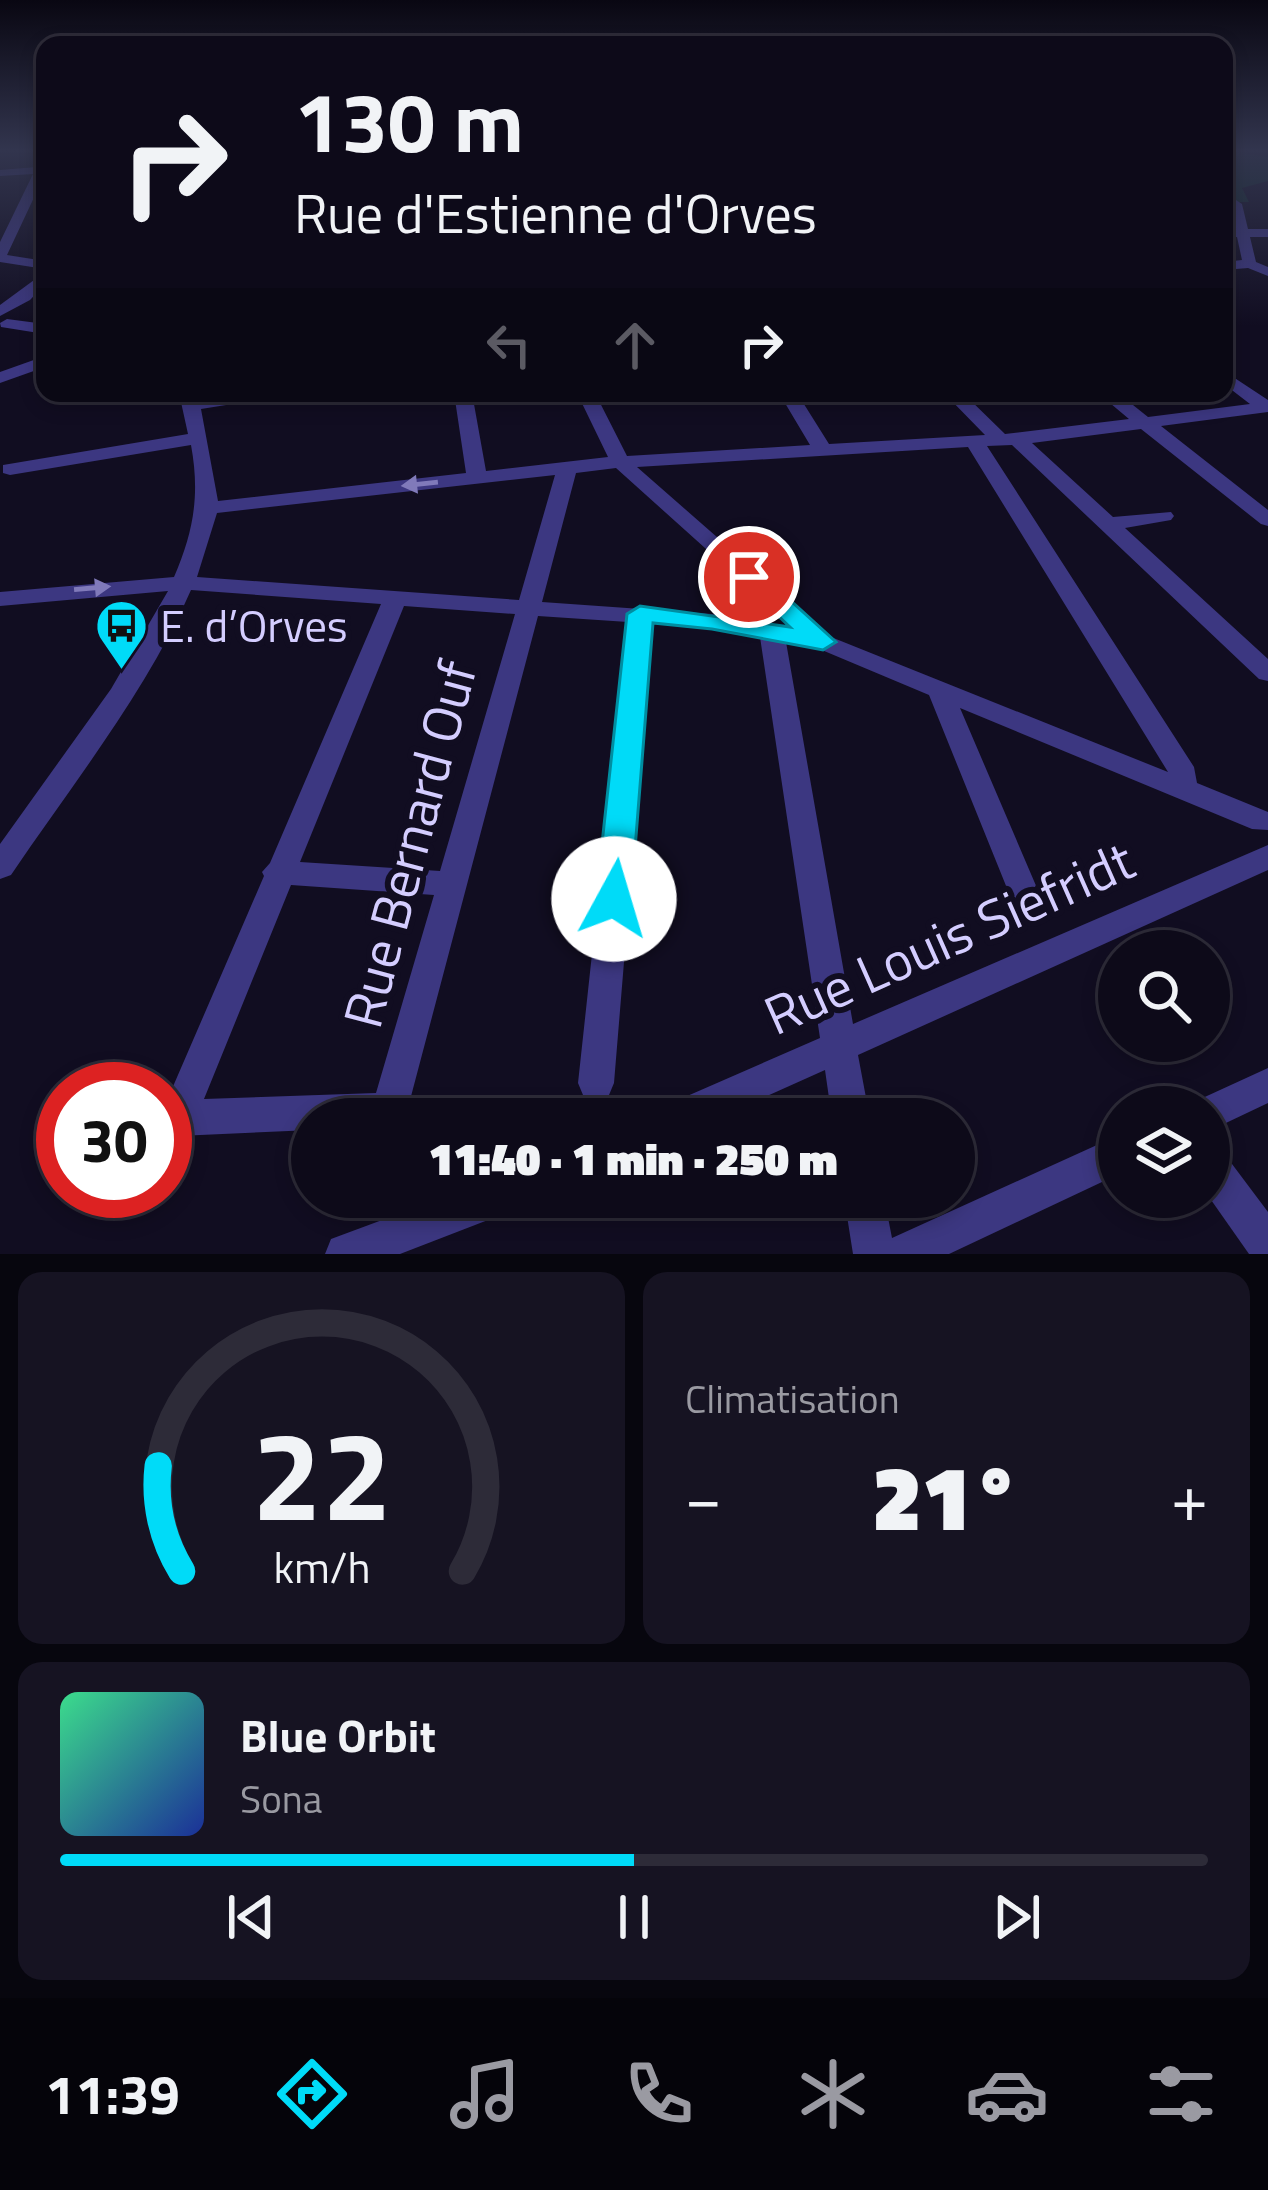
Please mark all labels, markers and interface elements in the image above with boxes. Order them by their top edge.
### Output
text: 130 m [294,57,524,185]
icon: right [96,84,252,240]
text: Rue d'Estienne d'Orves [294,172,817,254]
icon: left [476,312,542,378]
icon: ahead [602,312,668,378]
icon: right [728,312,794,378]
one-way arrow [401,475,438,494]
pin [698,526,800,628]
icon: arrive [716,544,782,610]
one-way arrow [74,578,111,597]
place label: E. d’Orves [160,591,348,659]
bus stop icon: E. d’Orves [93,598,149,672]
street label: Rue Bernard Ouf [321,651,497,1036]
street label: Rue Louis Siefridt [751,819,1147,1055]
position arrow [551,836,677,962]
map controls [1098,930,1230,1218]
button: search [1098,930,1230,1062]
speed limit sign: 30 [36,1062,192,1218]
button: layers [1098,1086,1230,1218]
text: 11:40 · 1 min · 250 m [429,1124,837,1192]
text: Climatisation [685,1369,900,1428]
text: 22 [252,1379,391,1568]
text: 21° [872,1428,1021,1565]
text: − [685,1446,722,1547]
text: + [1171,1446,1208,1547]
text: km/h [273,1534,370,1600]
text: Blue Orbit [240,1701,436,1769]
text: Sona [240,1769,322,1828]
icon: previous [218,1884,284,1950]
icon: pause [601,1884,667,1950]
icon: next [984,1884,1050,1950]
icon: directions [270,2052,354,2136]
icon: music [443,2052,527,2136]
icon: phone [617,2052,701,2136]
icon: climate [791,2052,875,2136]
icon: car [965,2052,1049,2136]
icon: filters [1139,2052,1223,2136]
text: 11:39 [45,2053,180,2135]

